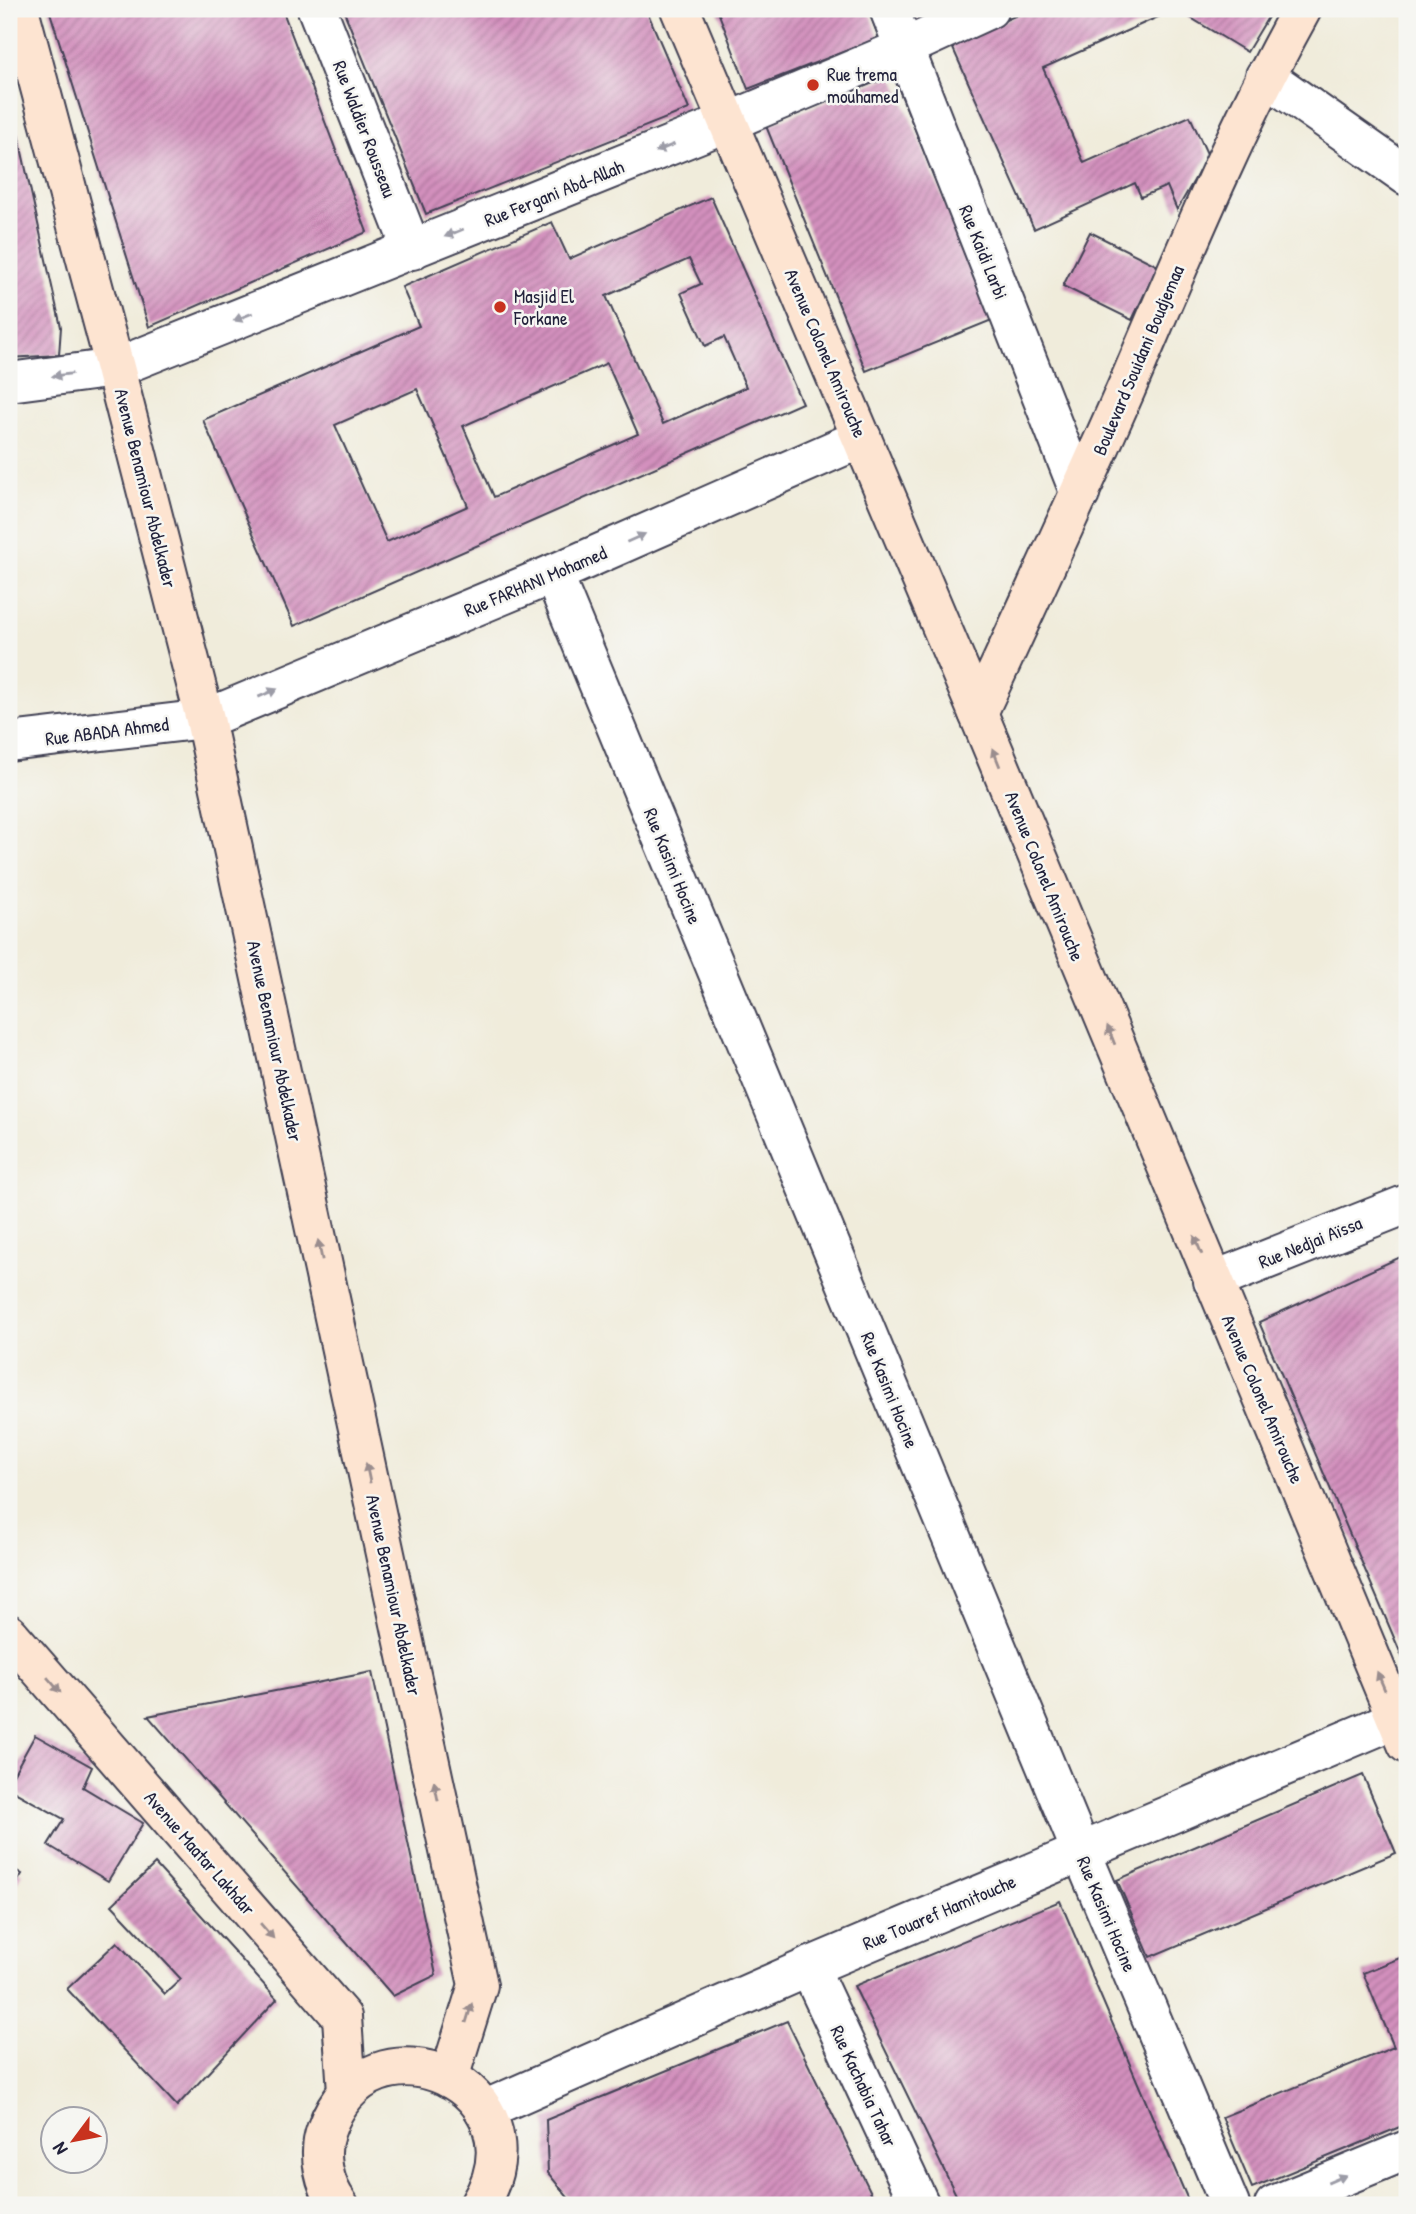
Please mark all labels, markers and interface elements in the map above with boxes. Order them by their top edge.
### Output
street label: Rue Waldier Rousseau [327,57,403,201]
place label: Rue trema mouhamed [827,61,899,109]
marker: Rue trema mouhamed [805,77,821,93]
one-way arrow [655,142,675,154]
street label: Rue Fergani Abd-Allah [480,153,628,233]
street label: Rue Kaidi Larbi [953,201,1015,303]
one-way arrow [444,228,465,239]
street label: Boulevard Souidani Boudjemaa [1086,260,1190,459]
street label: Avenue Colonel Amirouche [779,265,873,442]
place label: Masjid El Forkane [513,283,575,331]
marker: Masjid El Forkane [492,299,508,315]
one-way arrow [232,312,253,323]
one-way arrow [51,369,73,380]
street label: Avenue Benamiour Abdelkader [109,386,184,591]
one-way arrow [626,532,647,543]
street label: Rue FARHANI Mohamed [460,539,611,623]
one-way arrow [258,687,279,698]
street label: Rue ABADA Ahmed [44,710,171,751]
one-way arrow [991,746,1002,767]
street label: Avenue Colonel Amirouche [999,787,1091,965]
street label: Rue Kasimi Hocine [638,804,708,928]
street label: Avenue Benamiour Abdelkader [241,938,309,1144]
one-way arrow [1106,1024,1117,1045]
street label: Rue Nedjai Aïssa [1254,1209,1366,1275]
one-way arrow [1193,1234,1204,1255]
one-way arrow [314,1239,325,1261]
street label: Avenue Colonel Amirouche [1216,1311,1310,1488]
street label: Rue Kasimi Hocine [855,1328,925,1452]
one-way arrow [362,1462,373,1484]
street label: Avenue Benamiour Abdelkader [360,1492,428,1698]
one-way arrow [1375,1670,1386,1691]
one-way arrow [45,1676,61,1693]
one-way arrow [431,1780,442,1802]
street label: Avenue Maatar Lakhdar [139,1785,262,1921]
street label: Rue Kasimi Hocine [1071,1852,1143,1976]
street label: Rue Touaref Hamitouche [858,1868,1020,1956]
one-way arrow [259,1922,274,1939]
one-way arrow [465,2002,475,2023]
street label: Rue Kachabia Tahar [824,2021,904,2152]
north arrow [38,2106,108,2176]
text: N [46,2138,73,2160]
one-way arrow [1327,2173,1348,2184]

